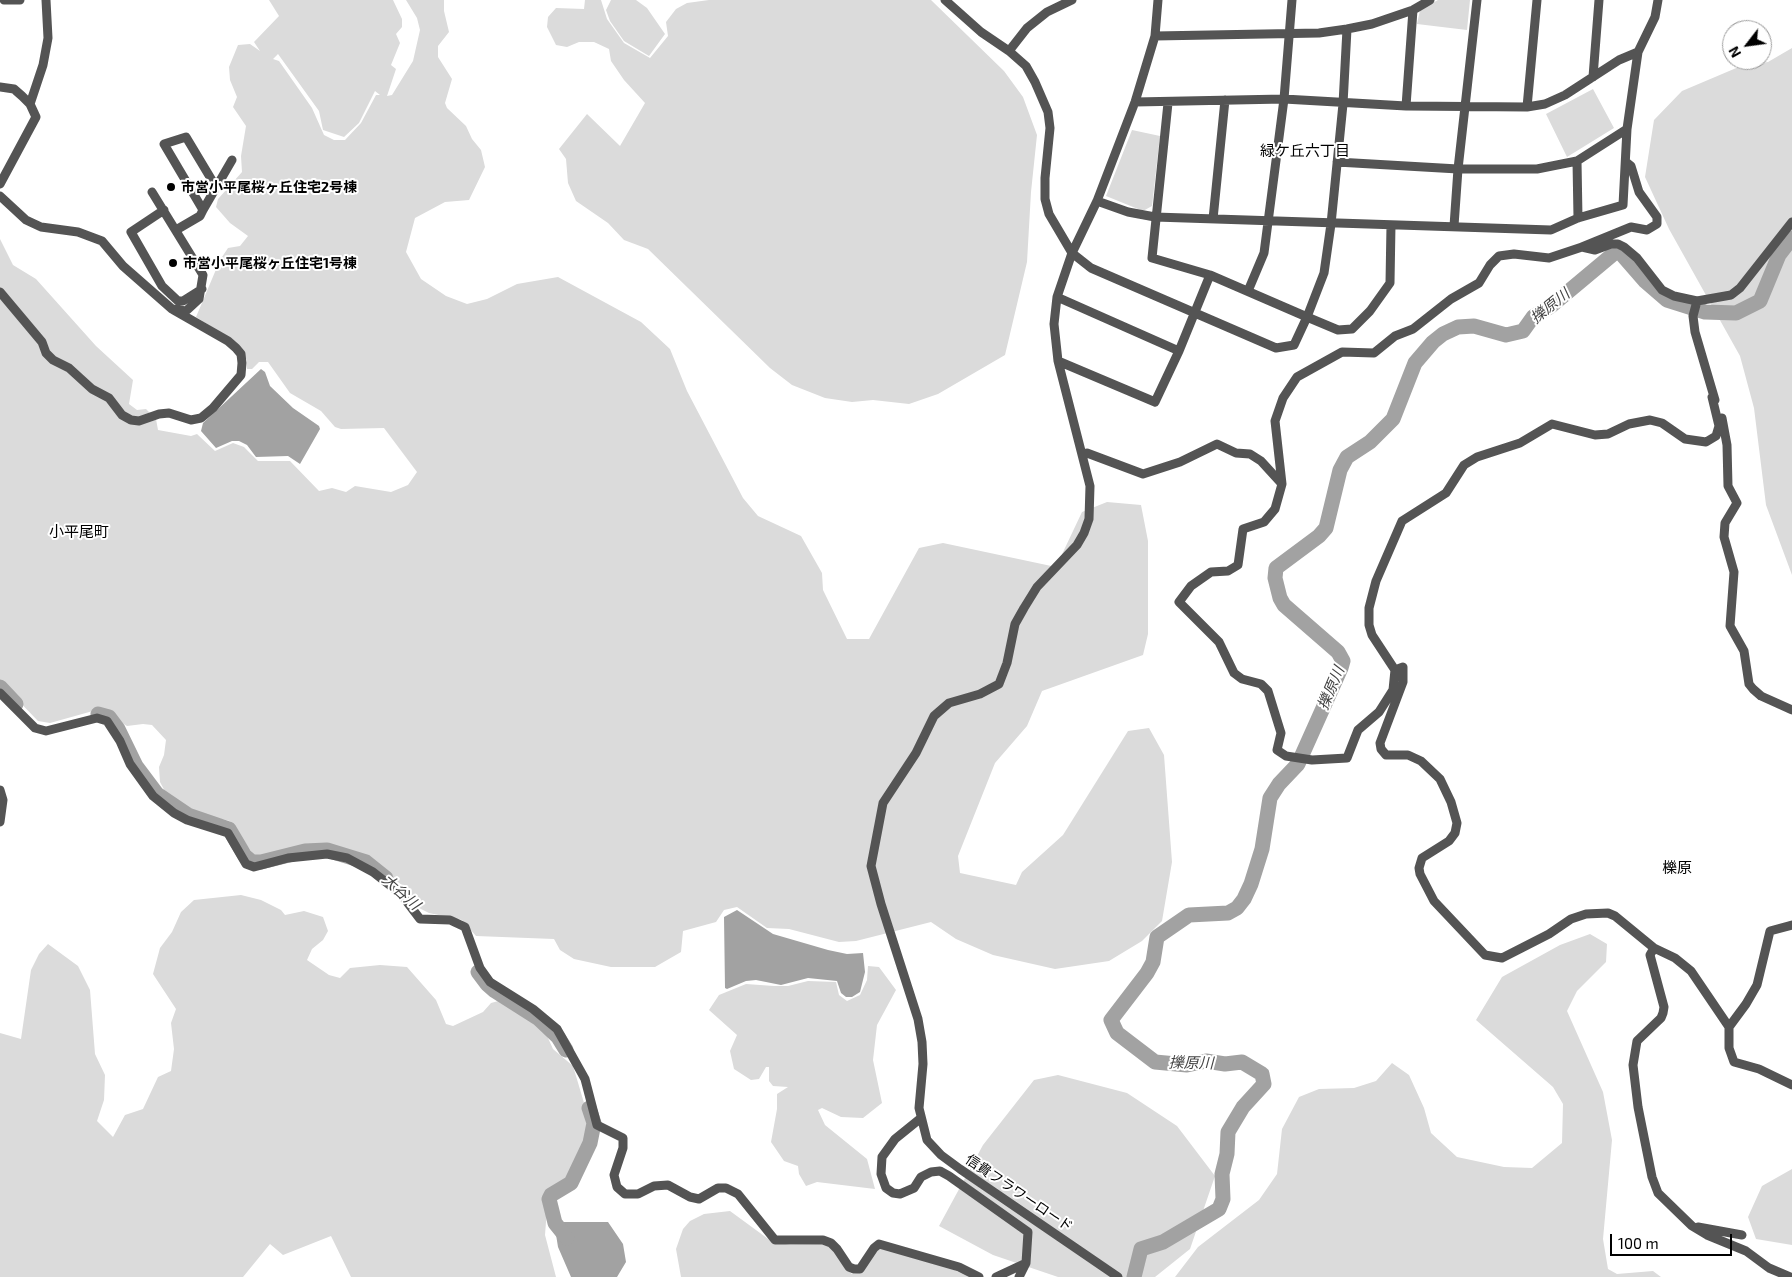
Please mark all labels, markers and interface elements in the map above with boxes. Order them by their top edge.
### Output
north arrow [1722,20,1772,70]
text: N [1725,44,1744,61]
district label: 緑ケ丘六丁目 [1260,142,1350,160]
place label: 市営小平尾桜ヶ丘住宅2号棟 [181,179,357,195]
marker: 市営小平尾桜ヶ丘住宅2号棟 [165,181,177,193]
place label: 市営小平尾桜ヶ丘住宅1号棟 [183,255,357,271]
marker: 市営小平尾桜ヶ丘住宅1号棟 [167,257,179,269]
water label: 擽原川 [1527,285,1573,327]
district label: 小平尾町 [49,523,109,541]
water label: 擽原川 [1314,664,1348,712]
district label: 櫟原 [1662,859,1692,877]
water label: 大谷川 [378,870,424,914]
water label: 擽原川 [1168,1054,1214,1072]
street label: 信貴フラワーロード [962,1151,1076,1235]
scale bar [1612,1224,1734,1256]
text: 100 m [1618,1234,1659,1252]

